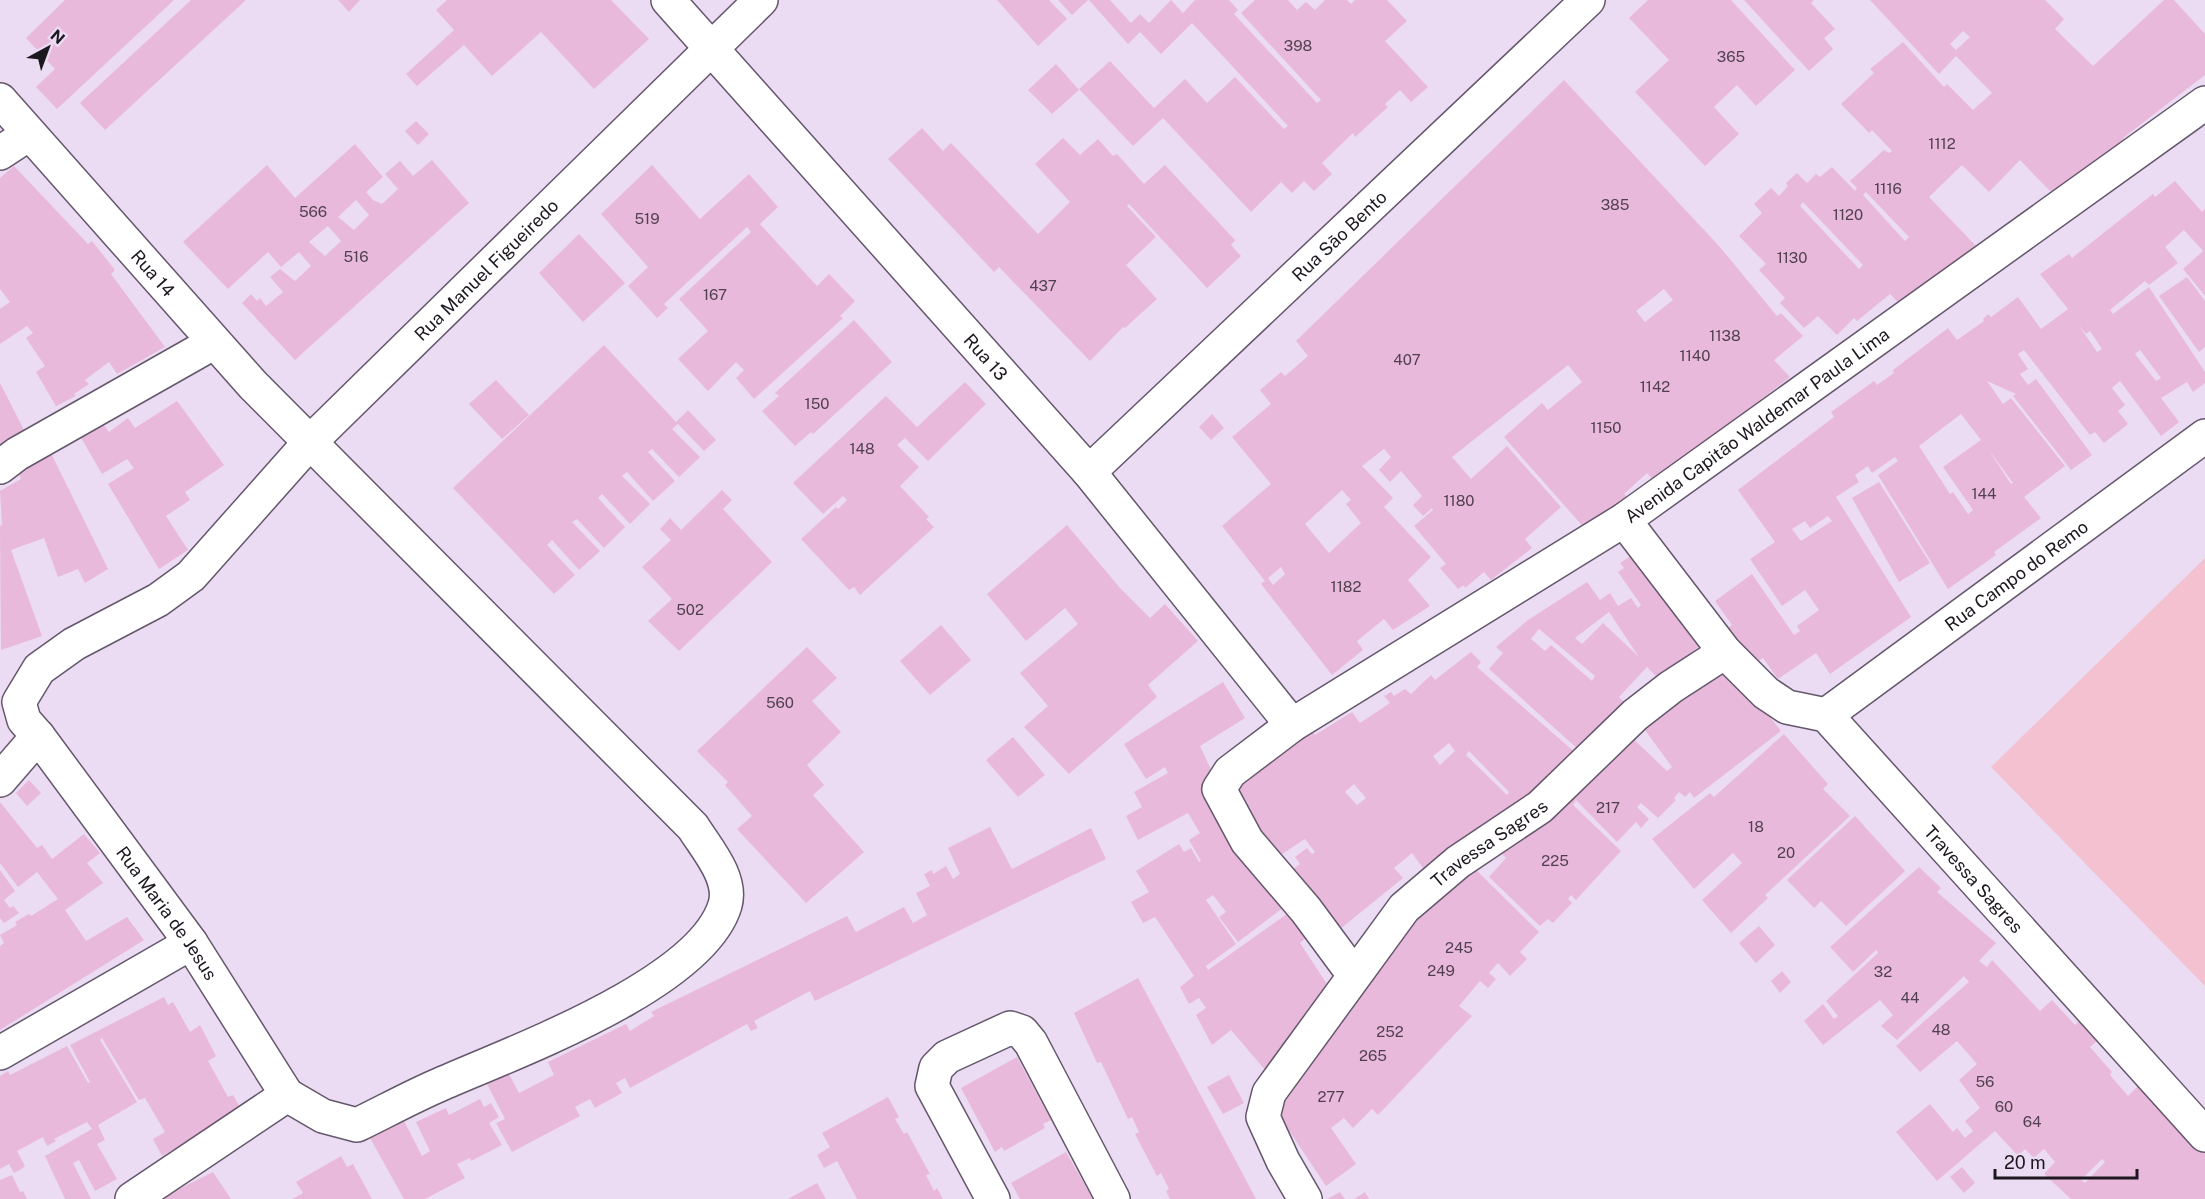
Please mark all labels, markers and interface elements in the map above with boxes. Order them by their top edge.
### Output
north arrow [18,18,78,78]
text: N [47,26,68,48]
house number: 398 [1284,37,1312,54]
house number: 365 [1717,48,1745,65]
house number: 1112 [1928,135,1956,152]
house number: 1116 [1874,180,1902,197]
street label: Rua São Bento [1287,186,1391,285]
street label: Rua Manuel Figueiredo [410,194,562,345]
house number: 385 [1601,196,1629,213]
house number: 566 [299,203,327,220]
house number: 1120 [1833,206,1863,223]
house number: 519 [634,210,660,227]
street label: Rua 14 [127,245,180,300]
house number: 516 [343,248,369,265]
house number: 1130 [1777,249,1807,266]
house number: 437 [1029,277,1057,294]
house number: 167 [703,286,727,303]
street label: Avenida Capitão Waldemar Paula Lima [1620,323,1893,527]
house number: 1138 [1709,327,1741,344]
street label: Rua 13 [960,329,1012,384]
house number: 1140 [1680,347,1710,364]
house number: 407 [1393,351,1421,368]
house number: 1142 [1640,378,1670,395]
house number: 150 [805,395,829,412]
house number: 1150 [1591,419,1622,436]
house number: 148 [849,440,875,457]
house number: 144 [1972,485,1996,502]
house number: 1180 [1443,492,1475,509]
street label: Rua Campo do Remo [1940,515,2092,635]
house number: 1182 [1331,578,1361,595]
house number: 502 [676,601,704,618]
house number: 560 [766,694,794,711]
street label: Travessa Sagres [1426,795,1552,891]
house number: 217 [1596,799,1620,816]
house number: 18 [1748,818,1764,835]
street label: Travessa Sagres [1920,821,2028,937]
street label: Rua Maria de Jesus [112,842,222,983]
house number: 20 [1777,844,1795,861]
house number: 225 [1541,852,1569,869]
house number: 245 [1445,939,1473,956]
house number: 249 [1427,962,1455,979]
house number: 32 [1874,963,1892,980]
house number: 44 [1901,989,1919,1006]
house number: 48 [1931,1021,1951,1038]
house number: 252 [1376,1023,1404,1040]
house number: 265 [1359,1047,1387,1064]
house number: 56 [1976,1073,1994,1090]
house number: 277 [1317,1088,1345,1105]
house number: 60 [1995,1098,2013,1115]
house number: 64 [2023,1113,2041,1130]
scale bar [1995,1142,2138,1180]
text: 20 m [2004,1152,2046,1173]

